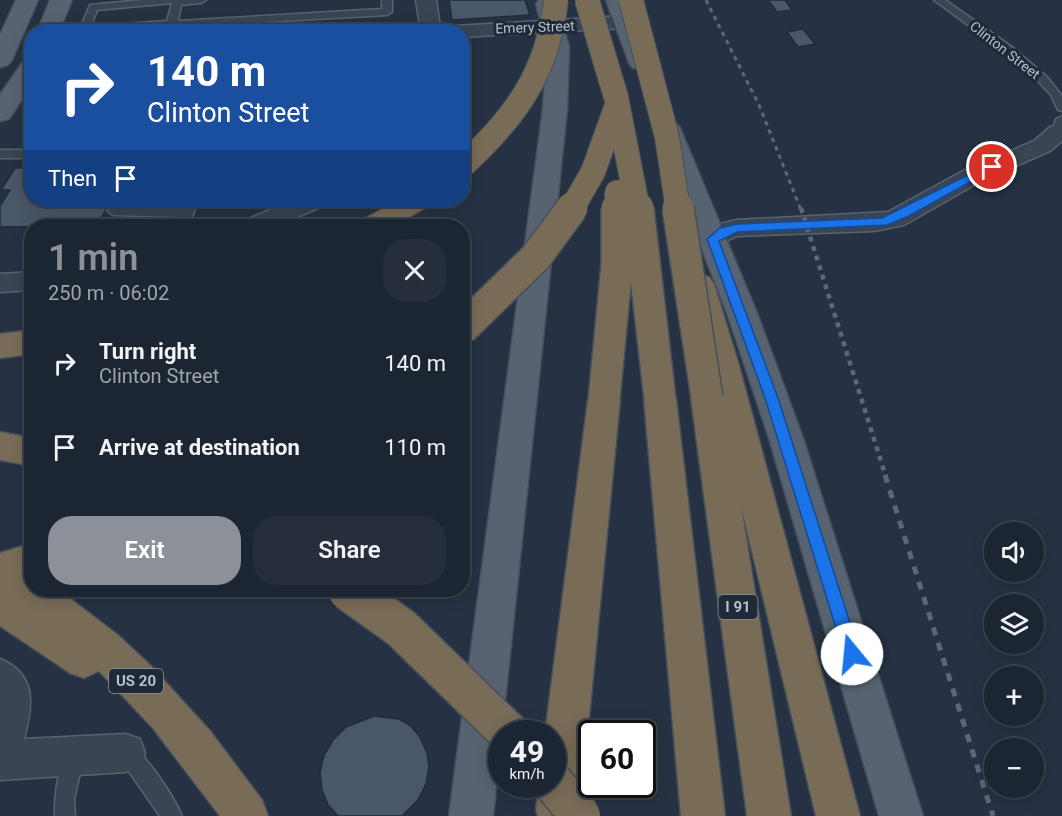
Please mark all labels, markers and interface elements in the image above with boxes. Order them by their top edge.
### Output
street label: Emery Street [495,18,575,36]
street label: Clinton Street [967,18,1043,82]
text: 140 m [147,47,266,96]
icon: right [48,48,126,126]
text: Clinton Street [147,97,309,129]
pin [966,141,1017,192]
icon: arrive [975,150,1008,183]
icon: arrive [109,162,142,195]
text: Then [48,166,97,191]
text: 1 min [48,237,138,279]
button: close [383,239,446,302]
text: 250 m · 06:02 [48,281,169,305]
text: Turn right [99,339,196,364]
icon: right [48,347,81,380]
text: 140 m [384,351,446,376]
text: Clinton Street [99,364,219,388]
icon: arrive [48,431,81,464]
text: Arrive at destination [99,435,300,460]
text: 110 m [384,435,446,460]
button: Exit [48,516,241,585]
button: Share [253,516,446,585]
map controls [984,522,1044,798]
button: sound [984,522,1044,582]
button: layers [984,594,1044,654]
road number: I 91 [718,595,758,619]
position arrow [820,622,884,686]
button: + [984,666,1044,726]
road number: US 20 [109,669,163,693]
speed limit sign: 60 [578,720,656,798]
text: 49 [510,734,544,769]
button: − [984,738,1044,798]
text: km/h [509,765,545,783]

